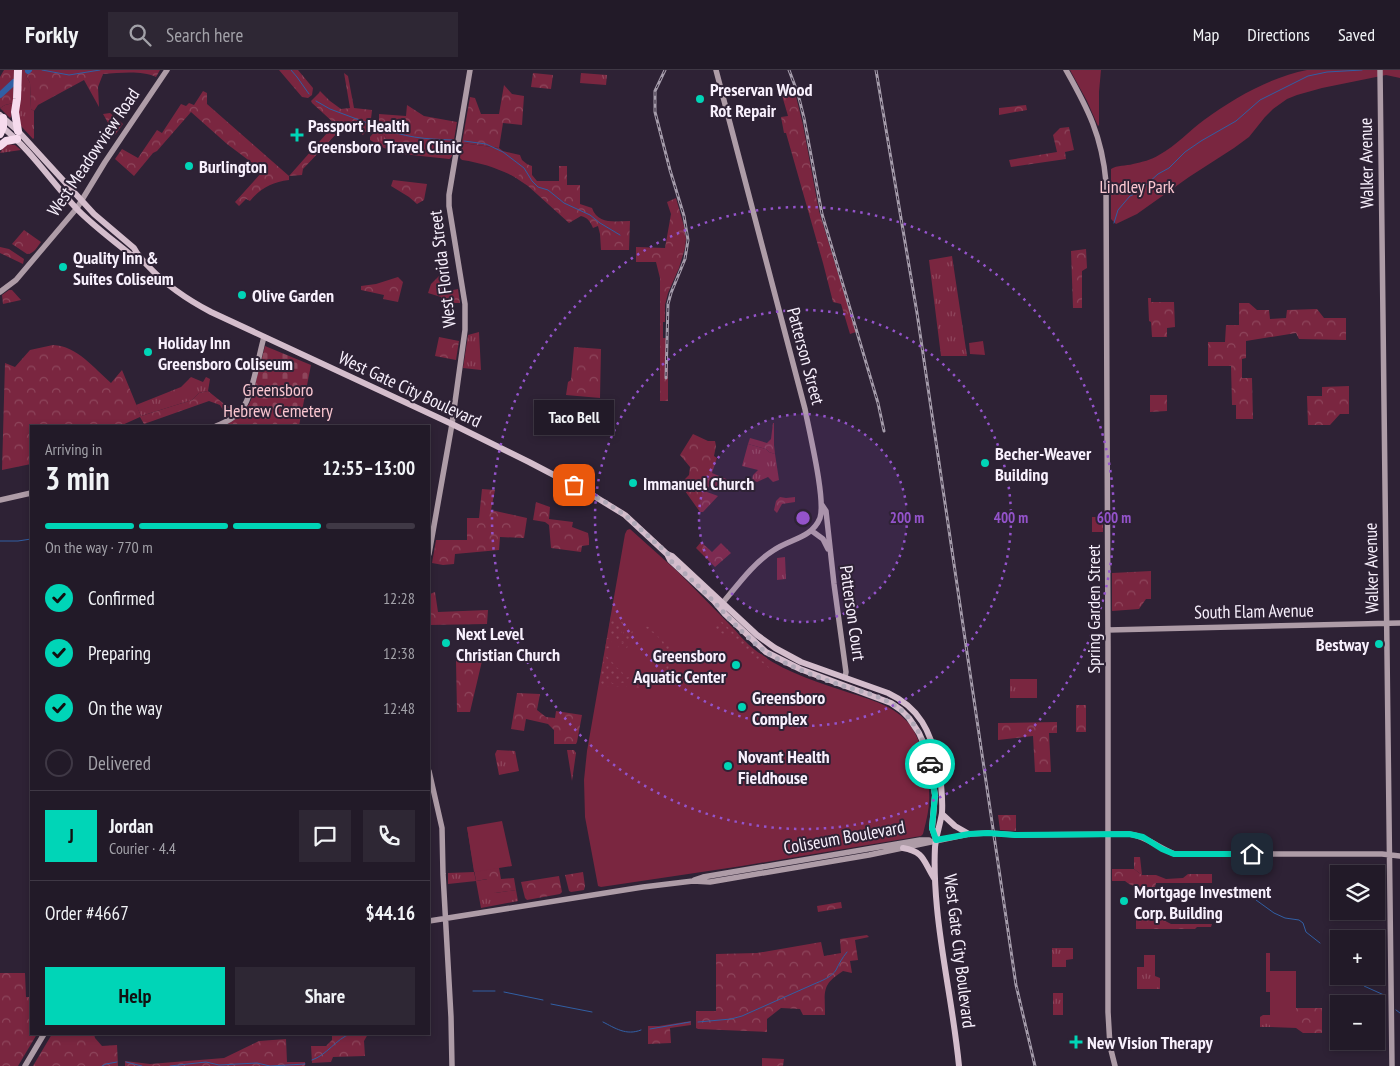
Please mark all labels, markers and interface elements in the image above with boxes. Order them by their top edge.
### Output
search box [108,12,458,57]
text: Forkly [25,19,78,50]
icon: search [126,21,154,49]
text: Search here [166,23,243,47]
text: Map [1193,23,1219,46]
text: Directions [1247,23,1310,46]
text: Saved [1338,23,1375,46]
place label: Preservan Wood Rot Repair [710,78,813,122]
street label: West Meadowview Road [42,84,144,220]
marker: Preservan Wood Rot Repair [694,93,706,105]
place label: Passport Health Greensboro Travel Clinic [308,114,463,158]
street label: Walker Avenue [1354,117,1378,209]
marker: Passport Health Greensboro Travel Clinic [290,128,304,142]
place label: Burlington [199,155,267,178]
marker: Burlington [183,160,195,172]
park label: Lindley Park [1099,175,1175,198]
street label: West Florida Street [423,209,461,329]
place label: Quality Inn & Suites Coliseum [73,246,174,290]
marker: Quality Inn & Suites Coliseum [57,261,69,273]
place label: Olive Garden [252,284,334,307]
marker: Olive Garden [236,289,248,301]
street label: Patterson Street [782,305,830,407]
place label: Holiday Inn Greensboro Coliseum [158,331,293,375]
marker: Holiday Inn Greensboro Coliseum [142,346,154,358]
street label: West Gate City Boulevard [335,346,485,432]
park label: Greensboro Hebrew Cemetery [223,378,333,422]
callout: Taco Bell [534,400,614,435]
text: Taco Bell [548,407,600,427]
text: Arriving in [45,439,102,459]
place label: Becher-Weaver Building [995,442,1092,486]
text: 12:55–13:00 [322,456,415,480]
text: 3 min [45,457,110,499]
marker: Becher-Weaver Building [979,457,991,469]
pin [553,464,595,506]
icon: bag [560,471,588,499]
place label: Immanuel Church [643,472,754,495]
marker: Immanuel Church [627,477,639,489]
text: 200 m [890,508,924,527]
text: 400 m [994,508,1028,527]
text: 600 m [1097,508,1131,527]
centre of rings [794,509,812,527]
street label: Walker Avenue [1359,522,1383,614]
text: On the way · 770 m [45,537,153,557]
street label: Spring Garden Street [1082,544,1105,674]
street label: Patterson Court [835,564,871,662]
icon: check [45,584,73,612]
text: Confirmed [88,586,155,610]
text: 12:28 [383,588,415,608]
street label: South Elam Avenue [1194,598,1314,624]
place label: Next Level Christian Church [456,622,560,666]
place label: Bestway [1316,633,1370,656]
marker: Next Level Christian Church [440,637,452,649]
marker: Bestway [1373,638,1385,650]
icon: check [45,639,73,667]
text: Preparing [88,641,151,665]
text: 12:38 [383,643,415,663]
place label: Greensboro Aquatic Center [632,644,727,688]
marker: Greensboro Aquatic Center [730,659,742,671]
place label: Greensboro Complex [752,686,825,730]
icon: check [45,694,73,722]
text: On the way [88,696,162,720]
text: 12:48 [383,698,415,718]
marker: Greensboro Complex [736,701,748,713]
courier [905,739,955,789]
place label: Novant Health Fieldhouse [738,745,830,789]
icon: car [916,750,944,778]
text: Delivered [88,751,151,775]
marker: Novant Health Fieldhouse [722,760,734,772]
button: chat [299,810,351,862]
button: phone [363,810,415,862]
text: Jordan [109,814,153,838]
street label: Coliseum Boulevard [782,815,906,859]
text: J [68,824,74,848]
pin [1231,833,1273,875]
text: Courier · 4.4 [109,838,176,858]
icon: home [1238,840,1266,868]
map controls [1330,865,1385,1050]
button: layers [1330,865,1385,920]
street label: West Gate City Boulevard [939,873,981,1029]
place label: Mortgage Investment Corp. Building [1134,880,1272,924]
marker: Mortgage Investment Corp. Building [1118,895,1130,907]
text: Order #4667 [45,901,129,925]
text: $44.16 [366,901,415,925]
button: + [1330,930,1385,985]
button: Help [45,967,225,1025]
button: Share [235,967,415,1025]
button: − [1330,995,1385,1050]
place label: New Vision Therapy [1087,1031,1214,1054]
marker: New Vision Therapy [1069,1035,1083,1049]

